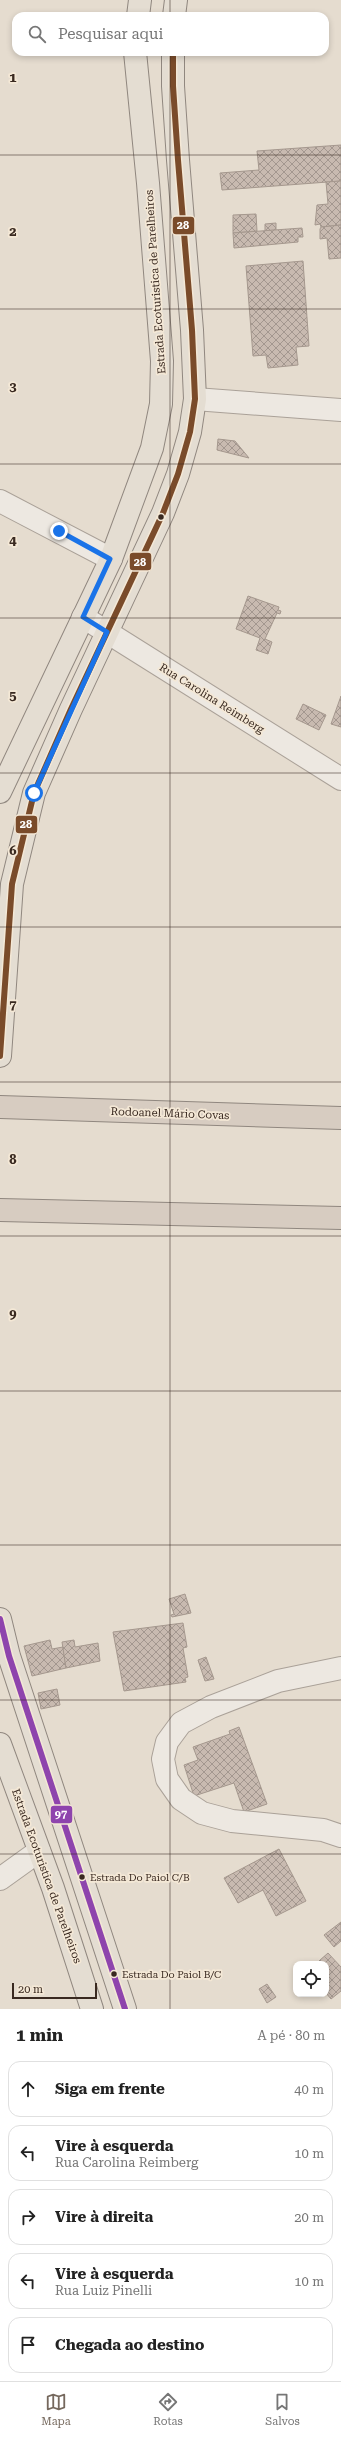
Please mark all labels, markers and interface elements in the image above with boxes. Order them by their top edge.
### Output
search box [12,12,329,56]
icon: search [26,23,48,45]
text: Pesquisar aqui [58,25,163,43]
text: 1 [9,70,17,85]
street label: Estrada Ecoturistica de Parelheiros [143,189,168,375]
line badge: 28 [172,216,195,235]
text: 28 [177,219,189,232]
text: 2 [9,224,17,239]
text: 3 [9,379,17,394]
unlabelled marker [156,512,166,522]
route end [50,522,68,540]
text: 4 [9,533,17,548]
line badge: 28 [129,552,152,571]
text: 28 [134,556,146,569]
street label: Rua Carolina Reimberg [157,661,267,737]
text: 5 [9,688,17,703]
route start [25,784,43,802]
line badge: 28 [15,815,38,834]
text: 28 [20,818,32,831]
text: 6 [9,843,17,858]
text: 7 [9,997,17,1012]
street label: Rodoanel Mário Covas [110,1105,230,1122]
text: 8 [9,1152,17,1167]
text: 9 [9,1306,17,1321]
street label: Estrada Ecoturistica de Parelheiros [9,1787,84,1965]
line badge: 97 [50,1805,73,1824]
text: 97 [55,1808,67,1821]
marker: Estrada Do Paiol C/B [77,1872,87,1882]
place label: Estrada Do Paiol C/B [90,1872,190,1883]
map controls [293,1961,329,1997]
button: locate [293,1961,329,1997]
marker: Estrada Do Paiol B/C [109,1969,119,1979]
place label: Estrada Do Paiol B/C [122,1969,221,1980]
scale bar [12,1981,97,2000]
text: 20 m [18,1983,43,1996]
text: 1 min [16,2025,63,2045]
text: A pé · 80 m [257,2028,325,2043]
icon: ahead [17,2078,39,2100]
text: Siga em frente [55,2080,165,2098]
text: 40 m [294,2082,324,2097]
text: Vire à esquerda [55,2137,174,2155]
icon: left [17,2142,39,2164]
text: 10 m [294,2146,324,2161]
text: Rua Carolina Reimberg [55,2155,199,2170]
icon: right [17,2206,39,2228]
text: Vire à direita [55,2208,153,2226]
text: 20 m [294,2210,324,2225]
text: Vire à esquerda [55,2265,174,2283]
icon: left [17,2270,39,2292]
text: 10 m [294,2274,324,2289]
text: Rua Luiz Pinelli [55,2283,152,2298]
icon: arrive [17,2334,39,2356]
text: Chegada ao destino [55,2336,204,2354]
tab: Mapa [41,2391,71,2428]
tab: Rotas [153,2391,183,2428]
tab: Salvos [265,2391,300,2428]

